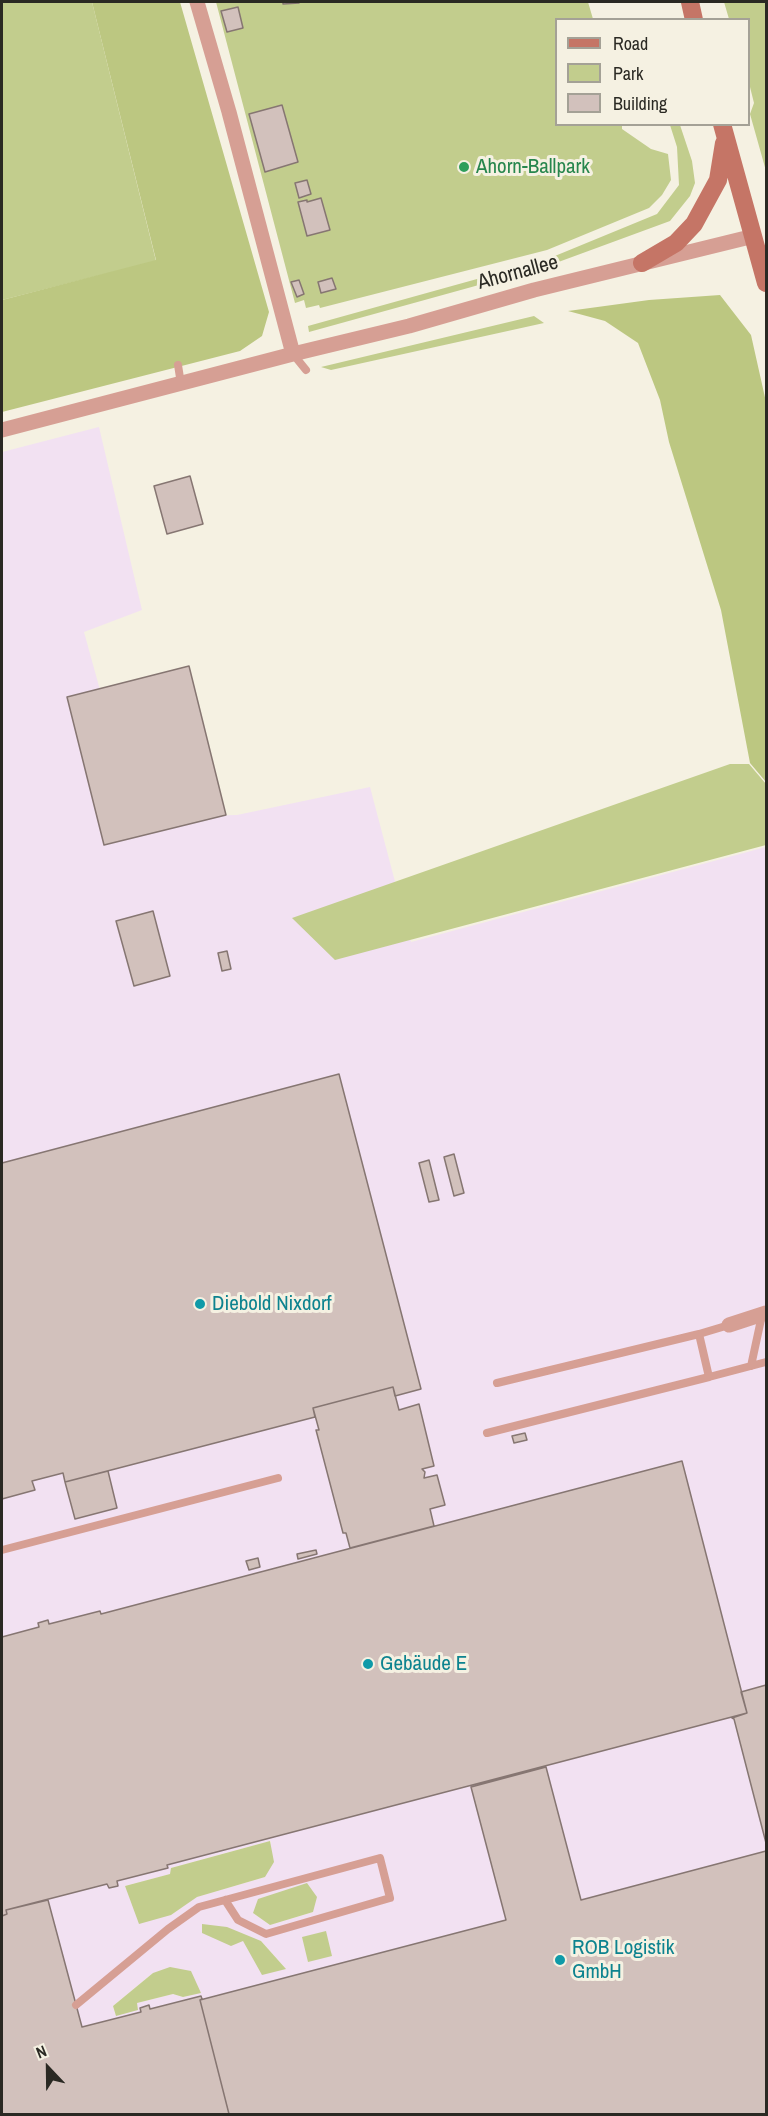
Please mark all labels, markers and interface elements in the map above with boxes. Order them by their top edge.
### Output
legend [555,18,750,126]
text: Road [613,31,648,56]
text: Park [613,61,643,86]
text: Building [613,91,667,116]
place label: Ahorn-Ballpark [476,154,590,180]
marker: Ahorn-Ballpark [457,160,471,174]
street label: Ahornallee [475,250,561,296]
place label: Diebold Nixdorf [212,1291,332,1317]
marker: Diebold Nixdorf [193,1297,207,1311]
place label: Gebäude E [380,1651,467,1677]
marker: Gebäude E [361,1657,375,1671]
place label: ROB Logistik GmbH [572,1935,674,1985]
marker: ROB Logistik GmbH [553,1953,567,1967]
north arrow [18,2038,78,2098]
text: N [33,2039,50,2063]

